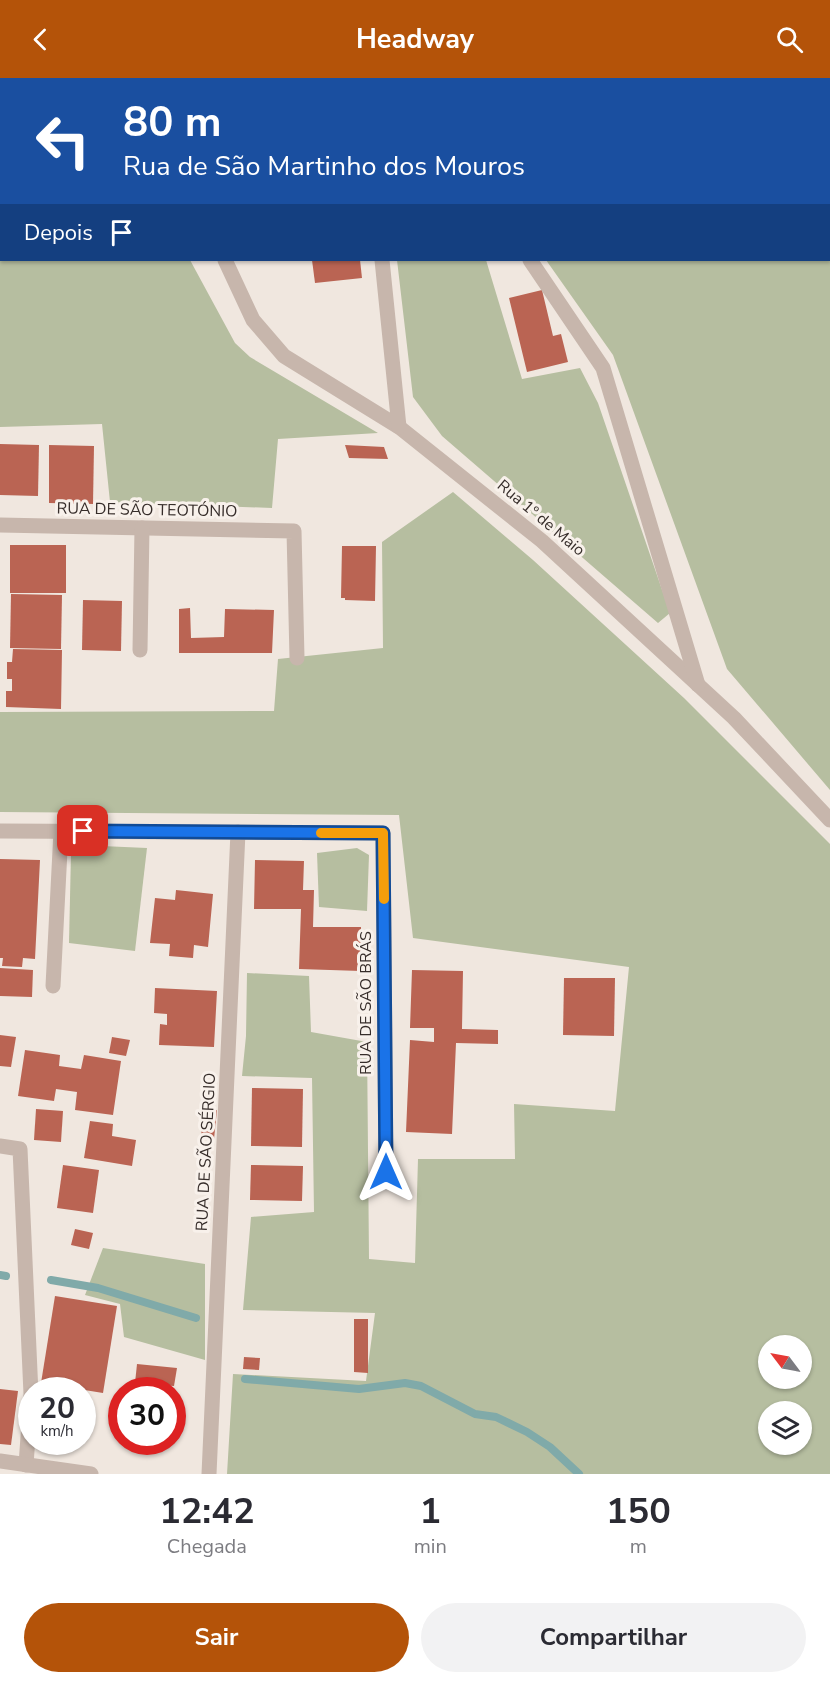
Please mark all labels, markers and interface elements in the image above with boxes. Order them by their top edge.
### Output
text: Headway [356,21,474,58]
icon: back [24,23,57,56]
icon: search [773,23,806,56]
text: 80 m [123,94,222,151]
icon: left [24,102,102,180]
text: Rua de São Martinho dos Mouros [123,148,525,185]
icon: arrive [105,216,138,249]
text: Depois [24,218,93,248]
street label: Rua 1º de Maio [493,475,590,561]
street label: RUA DE SÃO TEOTÓNIO [56,497,238,523]
pin [57,805,108,856]
icon: arrive [66,814,99,847]
street label: RUA DE SÃO BRÁS [355,931,377,1075]
street label: RUA DE SÃO SÉRGIO [191,1072,221,1232]
position arrow [354,1140,418,1204]
north arrow [758,1335,812,1389]
map controls [758,1335,812,1455]
speed limit sign: 30 [108,1377,186,1455]
text: 20 [39,1388,75,1429]
button: layers [758,1401,812,1455]
text: km/h [40,1421,74,1441]
text: 12:42 [159,1487,255,1536]
text: 1 [419,1487,441,1536]
text: 150 [606,1487,671,1536]
text: Chegada [167,1533,247,1560]
text: min [414,1533,447,1560]
text: m [630,1533,647,1560]
button: Sair [24,1603,409,1672]
button: Compartilhar [421,1603,806,1672]

